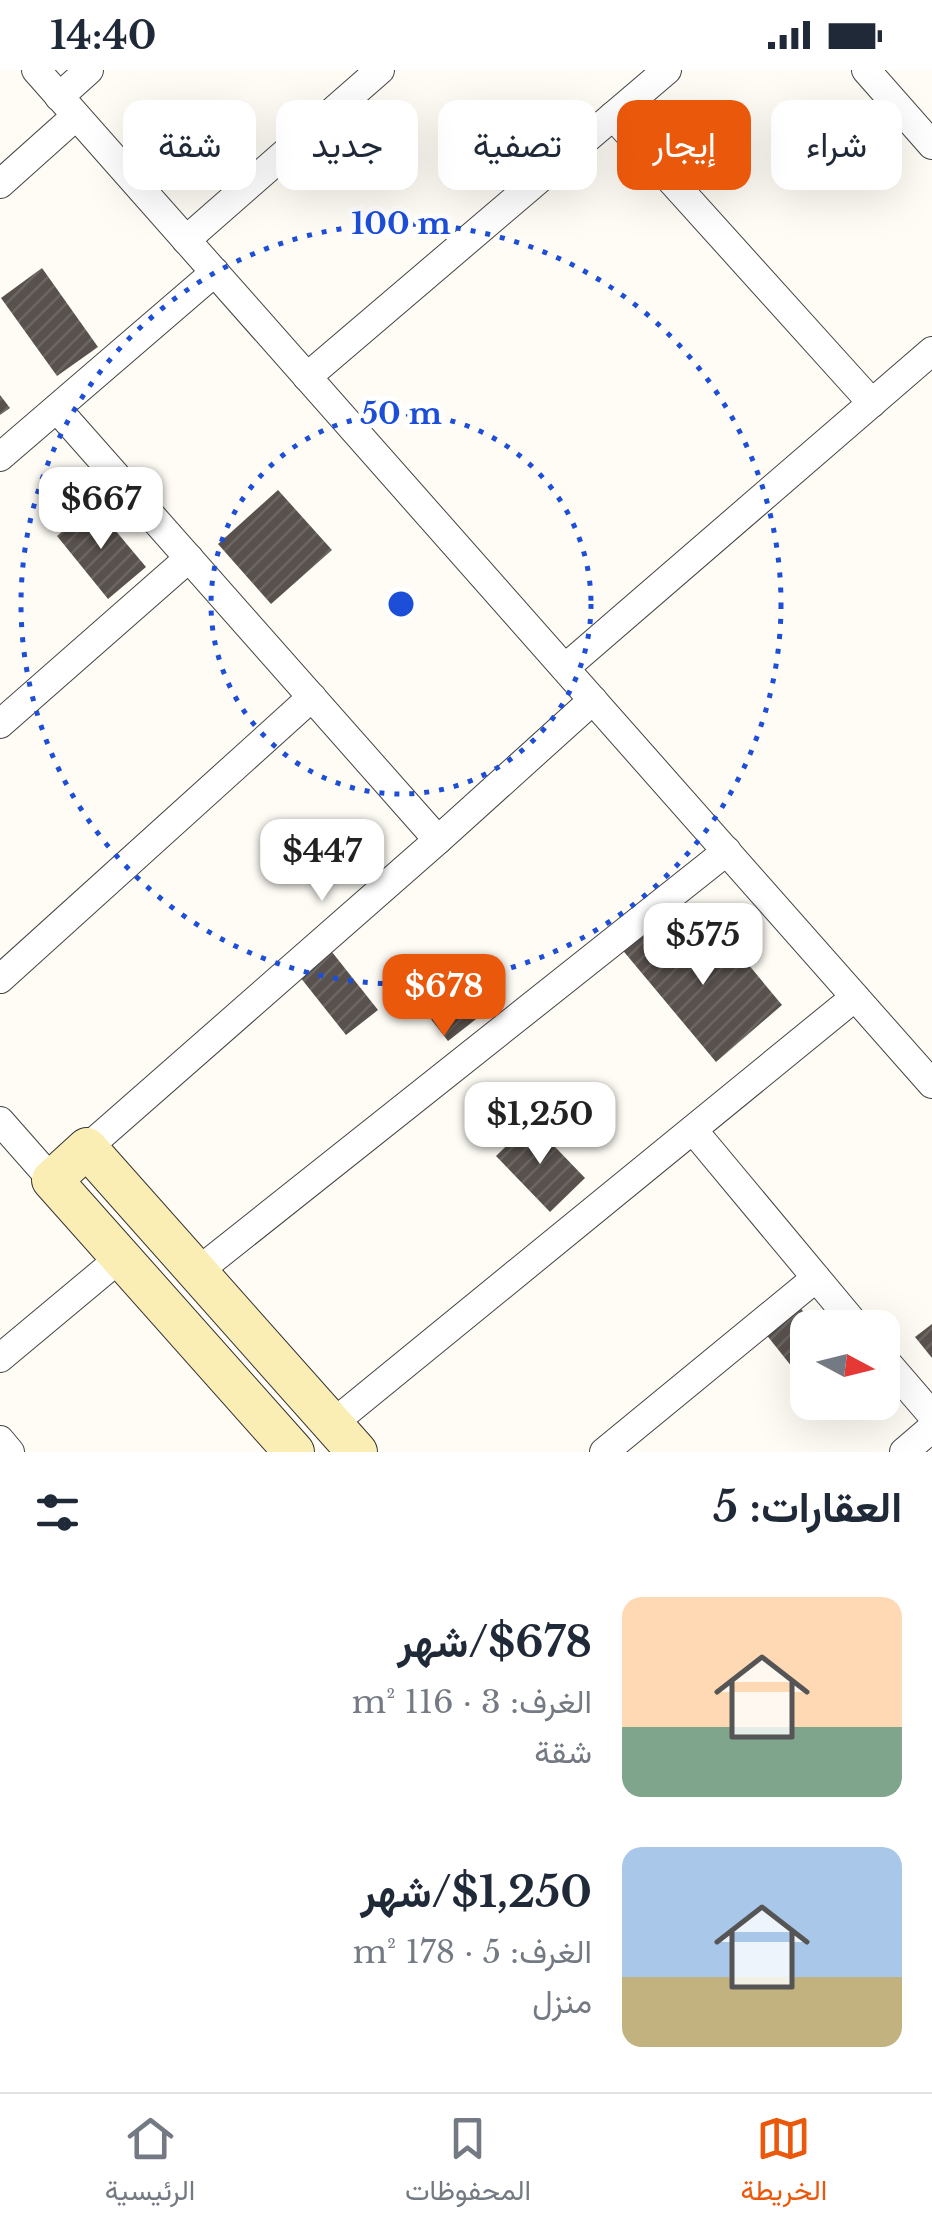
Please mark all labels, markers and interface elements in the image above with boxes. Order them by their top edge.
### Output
text: 14:40 [50,12,157,59]
chip: شقة [123,100,256,190]
chip: جديد [276,100,418,190]
chip: تصفية [438,100,597,190]
chip: إيجار [617,100,751,190]
chip: شراء [771,100,902,190]
text: 100 m [351,205,451,242]
text: 50 m [360,395,442,432]
pin: $667 [42,467,160,552]
text: $667 [61,479,141,519]
centre of rings [383,586,419,622]
pin: $447 [263,819,381,904]
text: $447 [282,831,362,871]
pin: $575 [644,903,762,988]
text: $575 [666,915,740,955]
pin: $678 [385,954,503,1039]
text: $678 [404,966,484,1006]
pin: $1,250 [459,1082,621,1167]
text: $1,250 [487,1094,593,1134]
north arrow [790,1310,900,1420]
map controls [790,1310,900,1420]
text: العقارات: 5 [713,1481,902,1533]
icon: filters [30,1485,85,1540]
text: $678/شهر [397,1616,592,1668]
icon: home [702,1637,822,1757]
text: الغرف: 3 · 116 m² [352,1682,592,1722]
text: شقة [534,1732,592,1772]
text: $1,250/شهر [360,1866,592,1918]
icon: home [702,1887,822,2007]
text: الغرف: 5 · 178 m² [353,1932,592,1972]
text: منزل [532,1982,592,2022]
tab: الرئيسية [105,2111,195,2215]
tab: المحفوظات [405,2111,531,2215]
tab: الخريطة [741,2111,827,2215]

